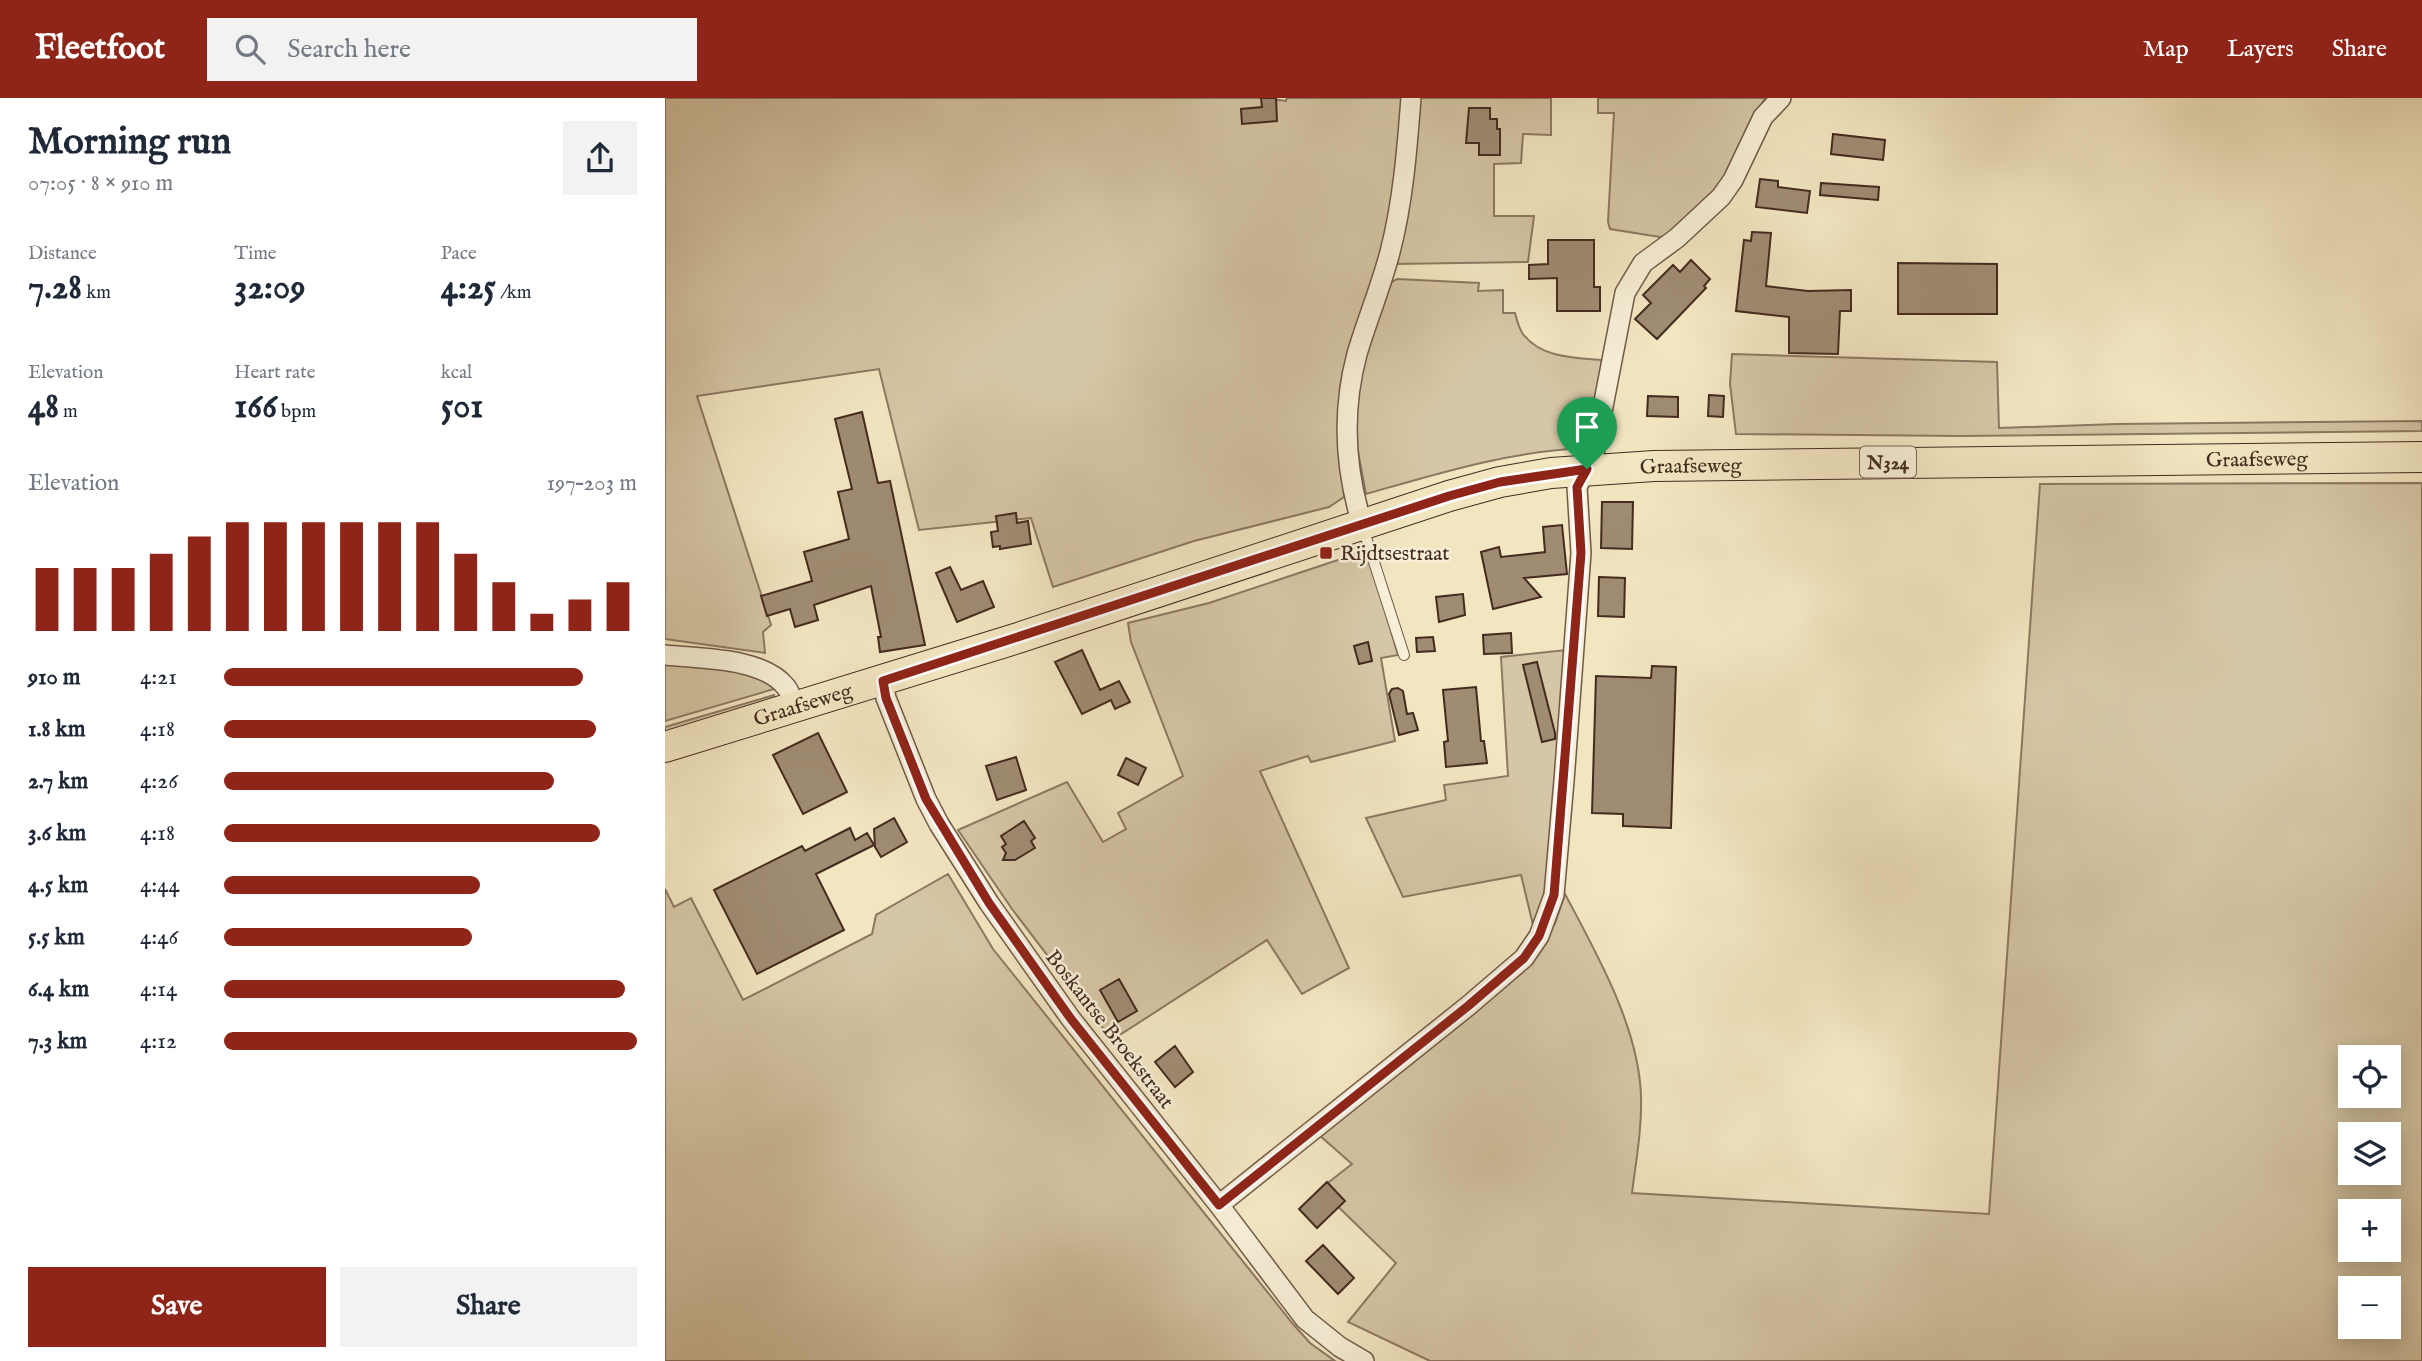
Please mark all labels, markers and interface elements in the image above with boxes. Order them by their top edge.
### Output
search box [207,18,697,81]
text: Fleetfoot [35,28,165,70]
icon: search [231,30,269,68]
text: Search here [287,33,411,66]
text: Map [2143,34,2189,65]
text: Layers [2227,34,2294,65]
text: Share [2332,34,2387,65]
text: Morning run [28,119,231,167]
button: share [563,121,637,195]
text: 07:05 · 8 × 910 m [28,169,173,198]
text: Distance [28,242,97,266]
text: Time [234,242,277,266]
text: Pace [441,242,477,266]
text: 7.28 [28,266,82,311]
text: 32:09 [234,266,306,311]
text: 4:25 [441,266,496,311]
text: km [82,281,111,305]
text: /km [496,281,532,305]
text: Elevation [28,361,103,385]
text: Heart rate [234,361,315,385]
text: kcal [441,361,472,385]
text: 48 [28,385,59,430]
text: 166 [234,385,277,430]
text: 501 [441,385,483,430]
pin [1557,397,1617,469]
text: m [59,400,78,424]
text: bpm [277,400,316,424]
icon: arrive [1568,408,1606,446]
road number: N324 [1860,446,1916,478]
street label: Graafseweg [2206,446,2309,475]
street label: Graafseweg [1639,453,1743,482]
text: Elevation [28,469,119,498]
text: 197–203 m [546,469,637,498]
place label: Rijdtsestraat [1340,541,1449,568]
marker: Rijdtsestraat [1318,545,1334,561]
text: 910 m [28,663,81,692]
text: 4:21 [140,663,177,692]
street label: Graafseweg [750,678,856,734]
text: 1.8 km [28,715,86,744]
text: 4:18 [140,715,175,744]
text: 2.7 km [28,767,88,796]
text: 4:26 [140,767,178,796]
text: 3.6 km [28,819,86,848]
text: 4:18 [140,819,175,848]
text: 4.5 km [28,871,88,900]
text: 4:44 [140,871,180,900]
text: 5.5 km [28,923,85,952]
text: 4:46 [140,923,178,952]
street label: Boskantse Broekstraat [1038,945,1179,1115]
text: 6.4 km [28,975,89,1004]
text: 4:14 [140,975,177,1004]
text: 7.3 km [28,1027,87,1056]
text: 4:12 [140,1027,177,1056]
map controls [2338,1045,2401,1339]
button: locate [2338,1045,2401,1108]
button: layers [2338,1122,2401,1185]
button: + [2338,1199,2401,1262]
button: Save [28,1267,326,1347]
button: Share [340,1267,637,1347]
button: − [2338,1276,2401,1339]

